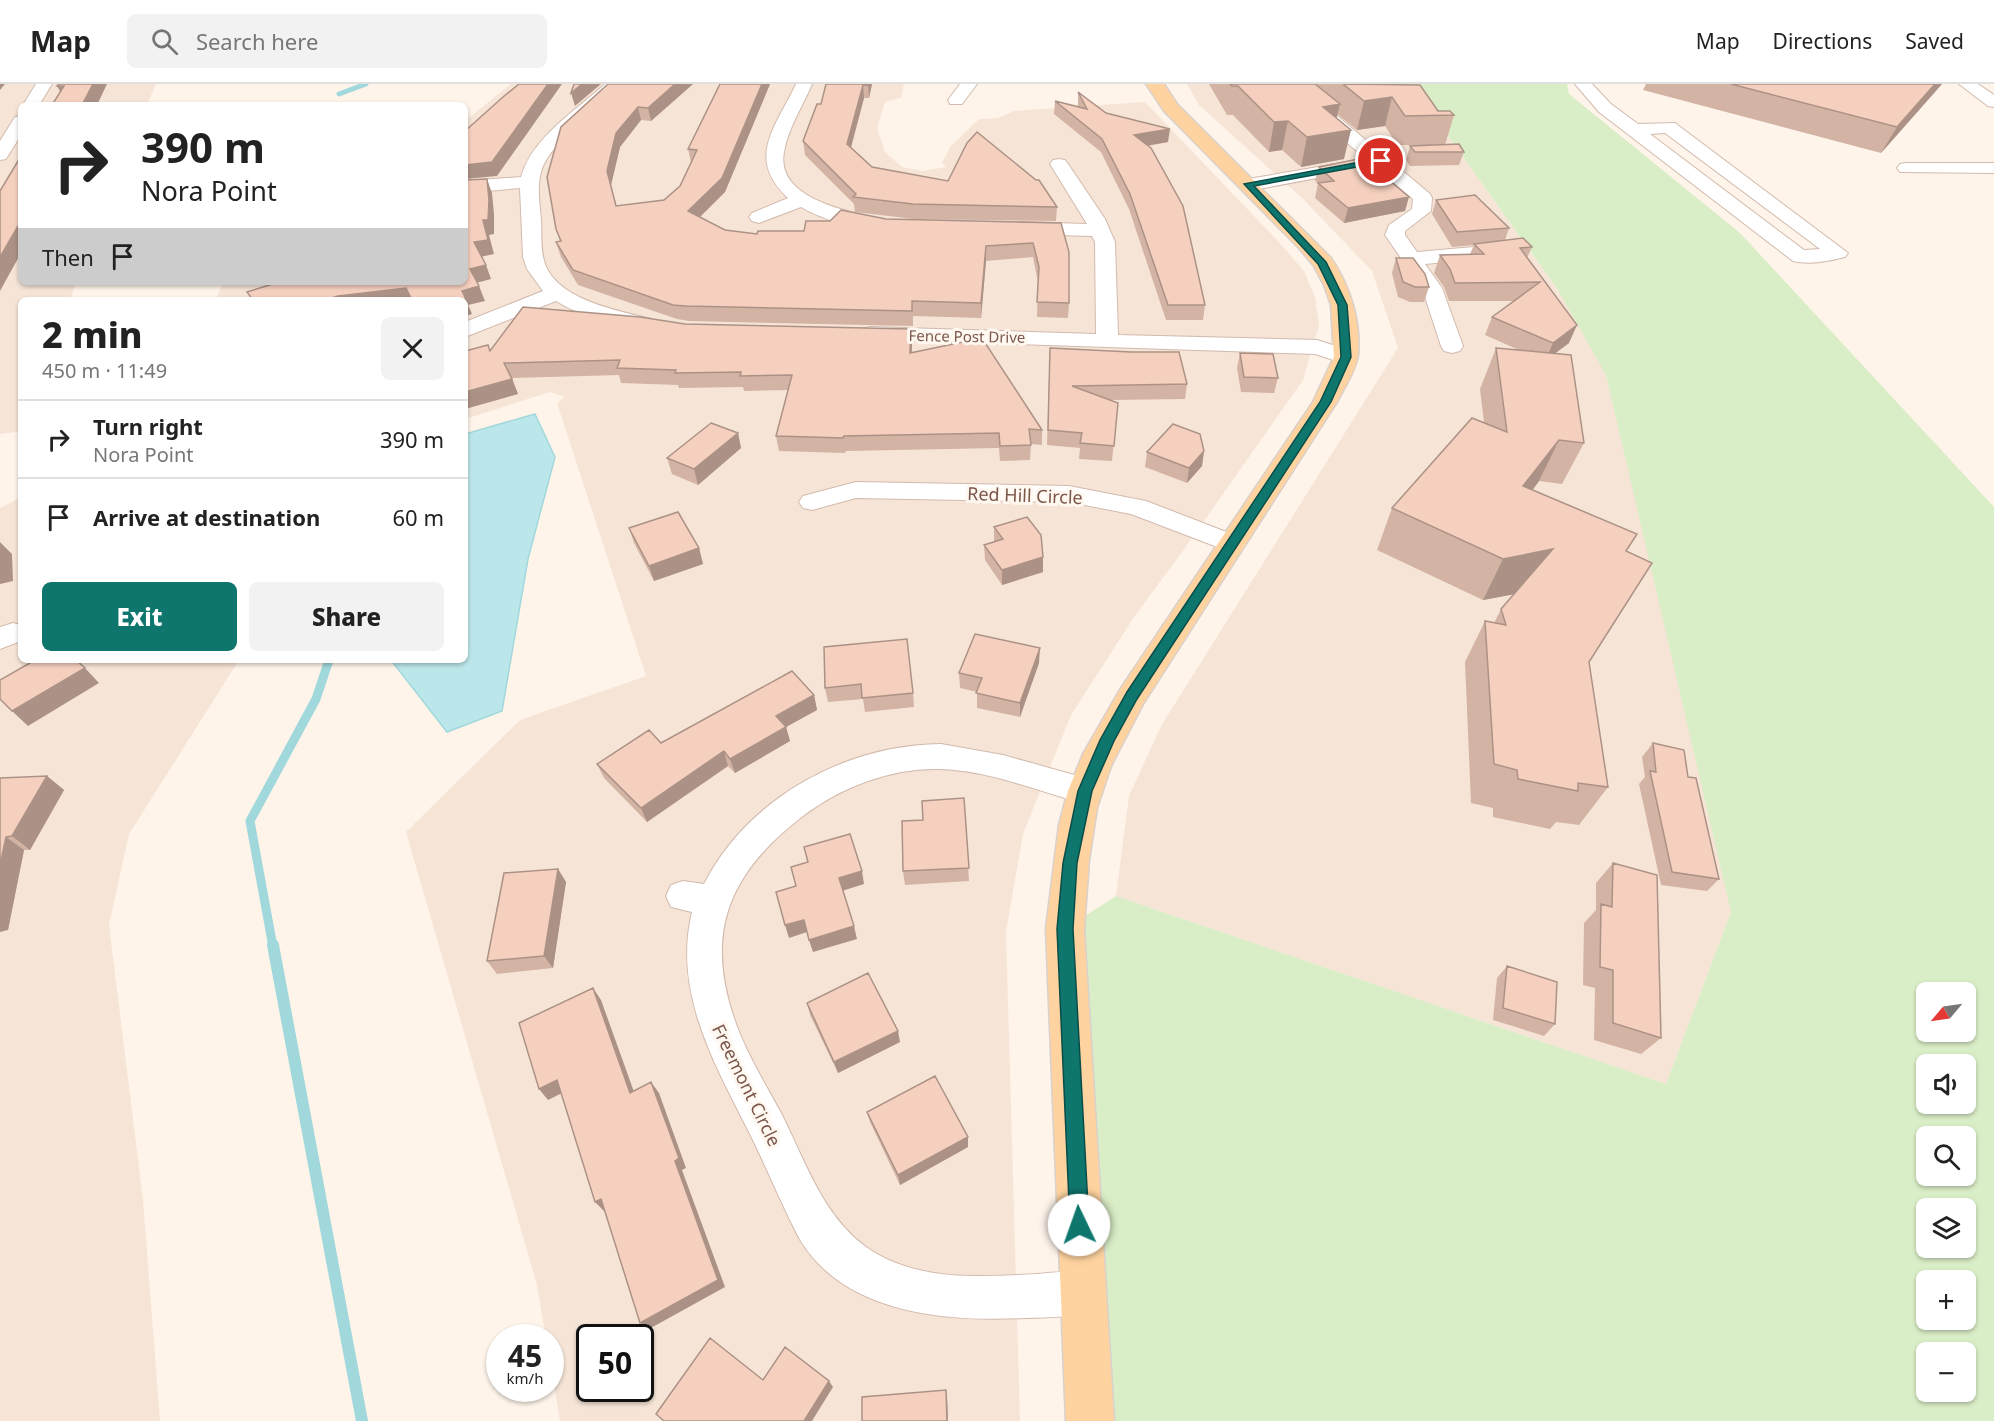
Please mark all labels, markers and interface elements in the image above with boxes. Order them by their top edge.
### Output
search box [127,14,547,68]
text: Map [30,22,91,60]
icon: search [148,25,181,58]
text: Search here [196,26,318,56]
text: Map [1696,27,1740,55]
text: Directions [1773,27,1872,55]
text: Saved [1905,27,1964,55]
text: 390 m [141,118,265,175]
icon: right [42,126,120,204]
pin [1355,135,1406,186]
icon: arrive [1364,144,1397,177]
text: Nora Point [141,172,277,209]
icon: arrive [106,240,139,273]
text: Then [42,242,94,272]
text: 2 min [42,310,143,359]
button: close [381,317,444,380]
street label: Fence Post Drive [908,325,1026,347]
text: 450 m · 11:49 [42,357,167,384]
text: Turn right [93,411,203,441]
icon: right [42,423,75,456]
text: 390 m [380,424,444,454]
text: Nora Point [93,441,194,468]
street label: Red Hill Circle [967,481,1083,509]
icon: arrive [42,501,75,534]
text: Arrive at destination [93,502,320,532]
text: 60 m [393,502,444,532]
button: Exit [42,582,237,651]
button: Share [249,582,444,651]
north arrow [1916,982,1976,1042]
map controls [1916,982,1976,1402]
street label: Freemont Circle [707,1020,787,1150]
button: sound [1916,1054,1976,1114]
button: search [1916,1126,1976,1186]
position arrow [1047,1193,1111,1257]
button: layers [1916,1198,1976,1258]
button: + [1916,1270,1976,1330]
speed limit sign: 50 [576,1324,654,1402]
text: 45 [508,1335,542,1376]
button: − [1916,1342,1976,1402]
text: km/h [507,1368,543,1388]

